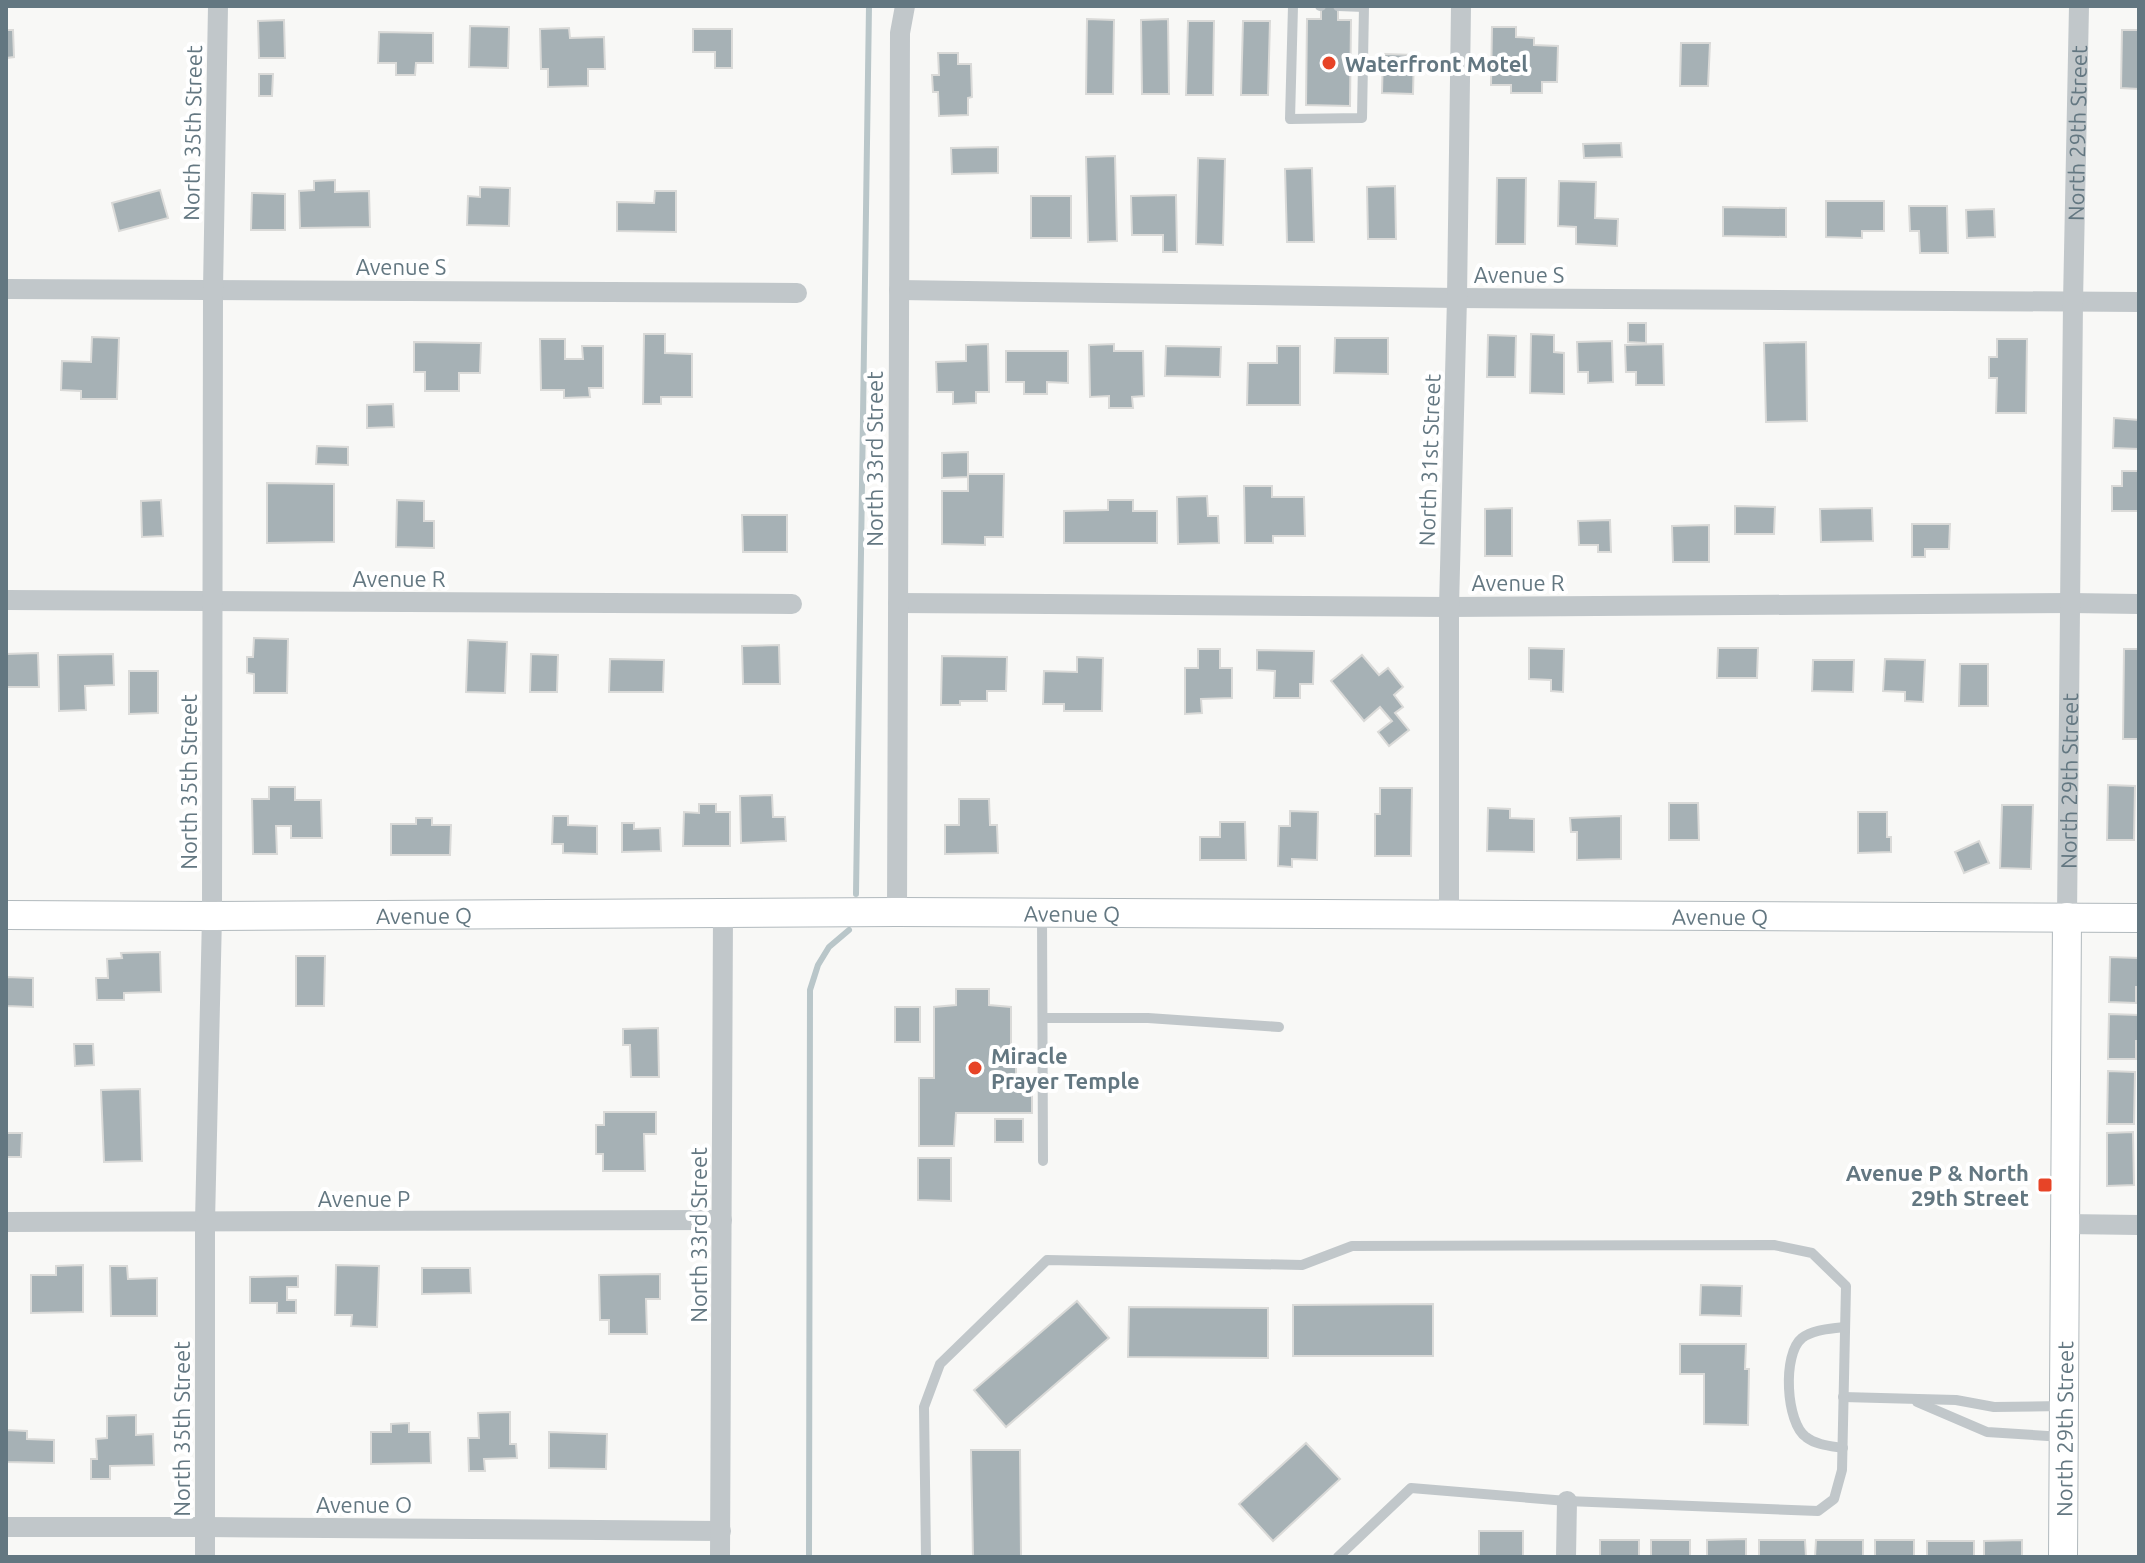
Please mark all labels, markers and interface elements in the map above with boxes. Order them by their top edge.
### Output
street label: North 35th Street [178,45,206,221]
street label: North 29th Street [2062,45,2091,221]
place label: Waterfront Motel [1345,51,1528,76]
marker: Waterfront Motel [1320,54,1338,72]
street label: Avenue S [356,254,446,279]
street label: Avenue S [1474,262,1564,287]
street label: North 33rd Street [862,371,887,547]
street label: North 31st Street [1413,373,1445,547]
street label: Avenue R [353,566,446,591]
street label: Avenue R [1472,570,1565,595]
street label: North 29th Street [2055,693,2082,869]
street label: North 35th Street [176,694,201,870]
street label: Avenue Q [1024,900,1120,926]
street label: Avenue Q [376,902,472,928]
street label: Avenue Q [1672,903,1768,929]
place label: Miracle Prayer Temple [991,1043,1140,1093]
marker: Miracle Prayer Temple [966,1059,984,1077]
street label: North 33rd Street [686,1147,711,1323]
place label: Avenue P & North 29th Street [1846,1160,2029,1210]
marker: Avenue P & North 29th Street [2036,1176,2054,1194]
street label: Avenue P [318,1186,410,1211]
street label: North 35th Street [169,1341,194,1517]
street label: North 29th Street [2051,1341,2077,1517]
street label: Avenue O [316,1492,412,1517]

